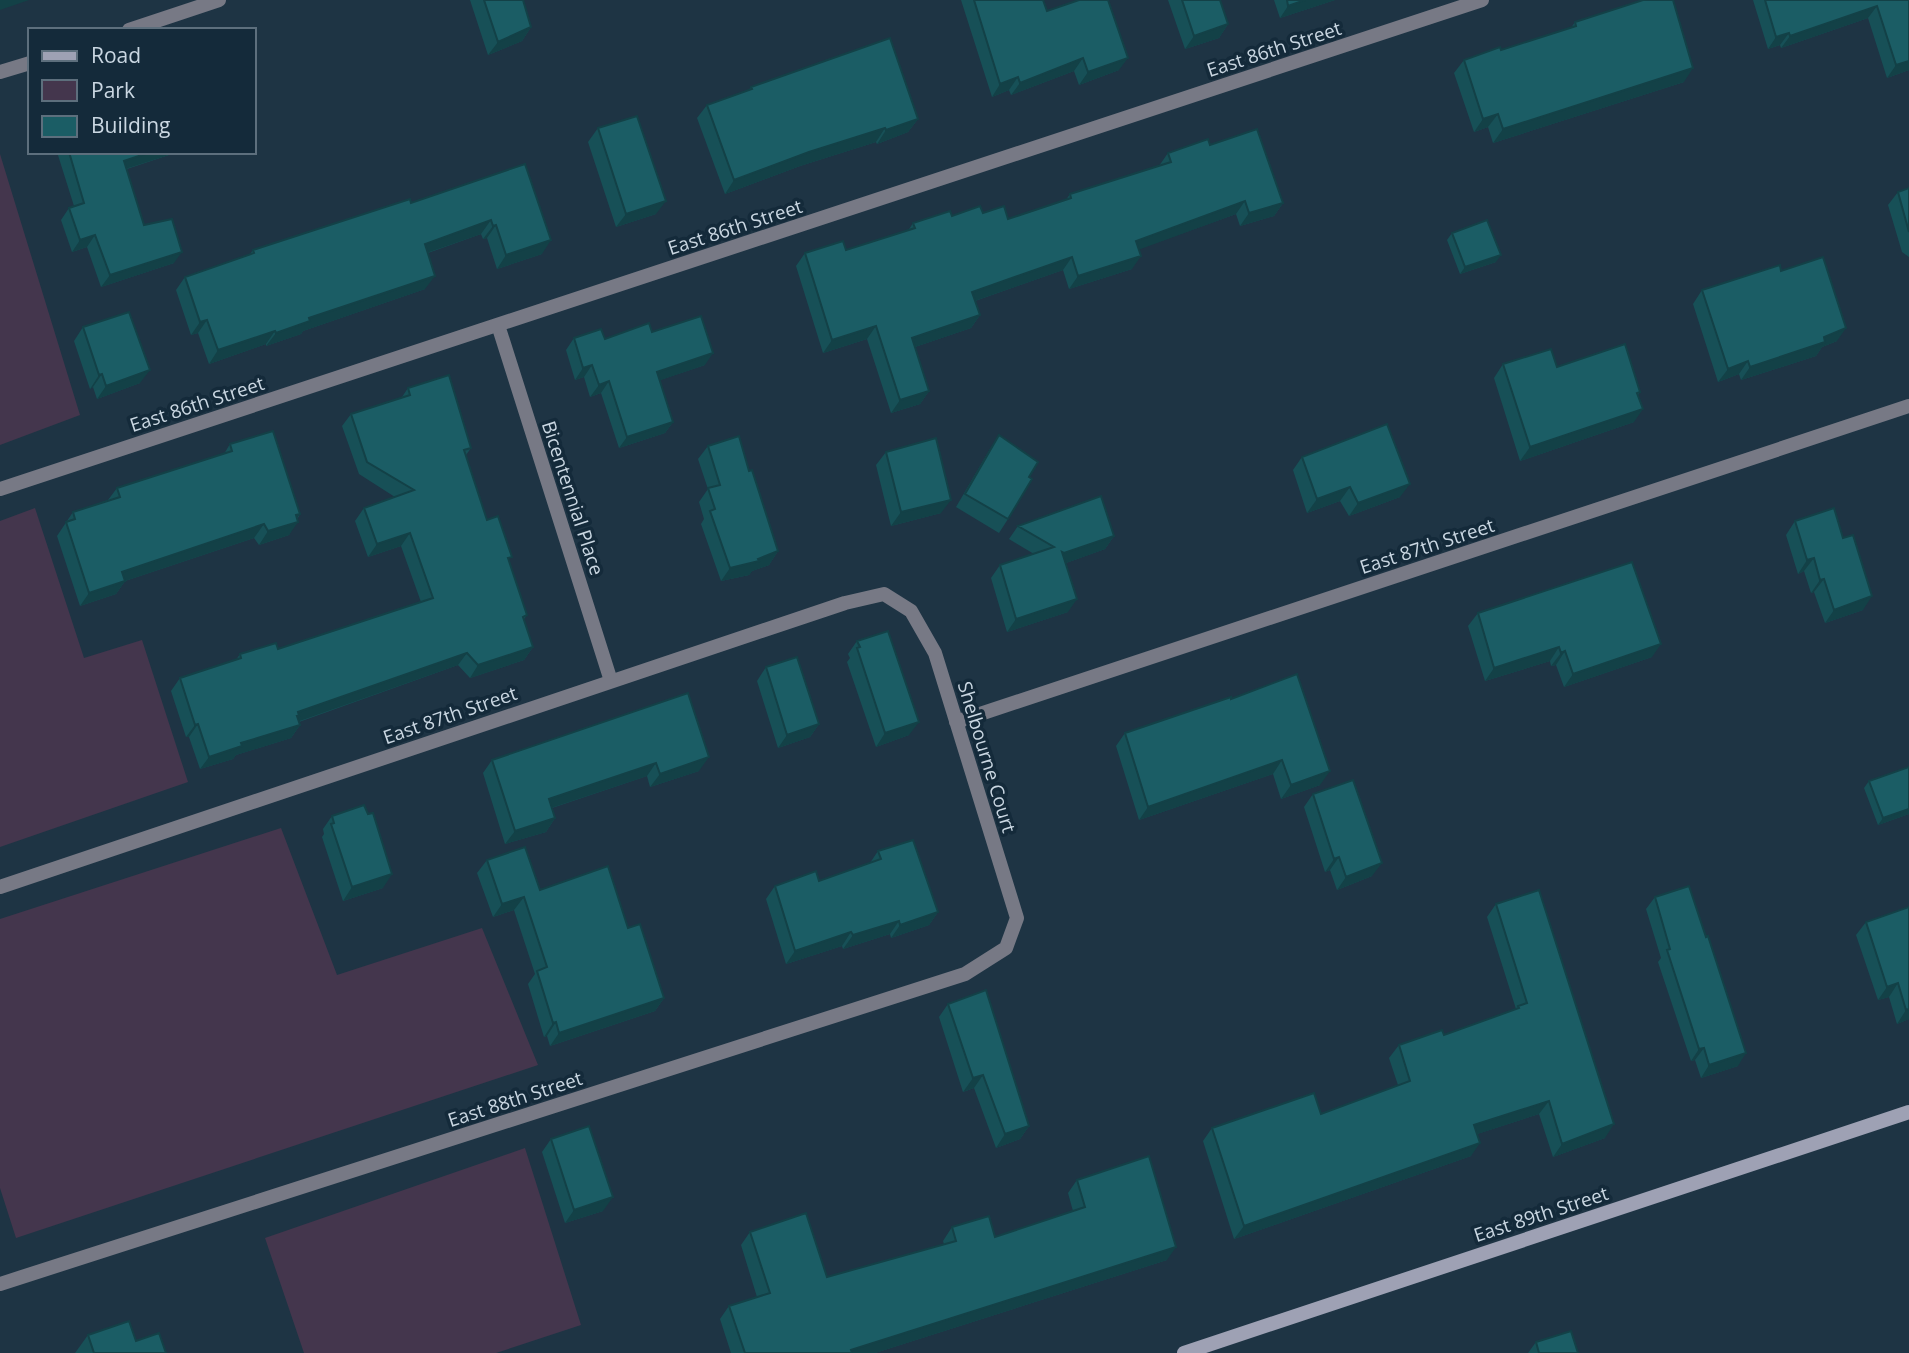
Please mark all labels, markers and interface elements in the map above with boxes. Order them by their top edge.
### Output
street label: East 86th Street [1203,15,1345,83]
legend [28,28,256,154]
text: Road [91,41,141,69]
text: Park [91,76,135,104]
text: Building [91,111,170,139]
street label: East 86th Street [664,193,806,261]
street label: East 86th Street [126,370,268,438]
street label: Bicentennial Place [536,417,610,579]
street label: East 87th Street [1356,512,1498,580]
street label: Shelbourne Court [952,678,1022,836]
street label: East 87th Street [380,680,521,750]
street label: East 88th Street [444,1065,586,1133]
street label: East 89th Street [1470,1180,1612,1248]

